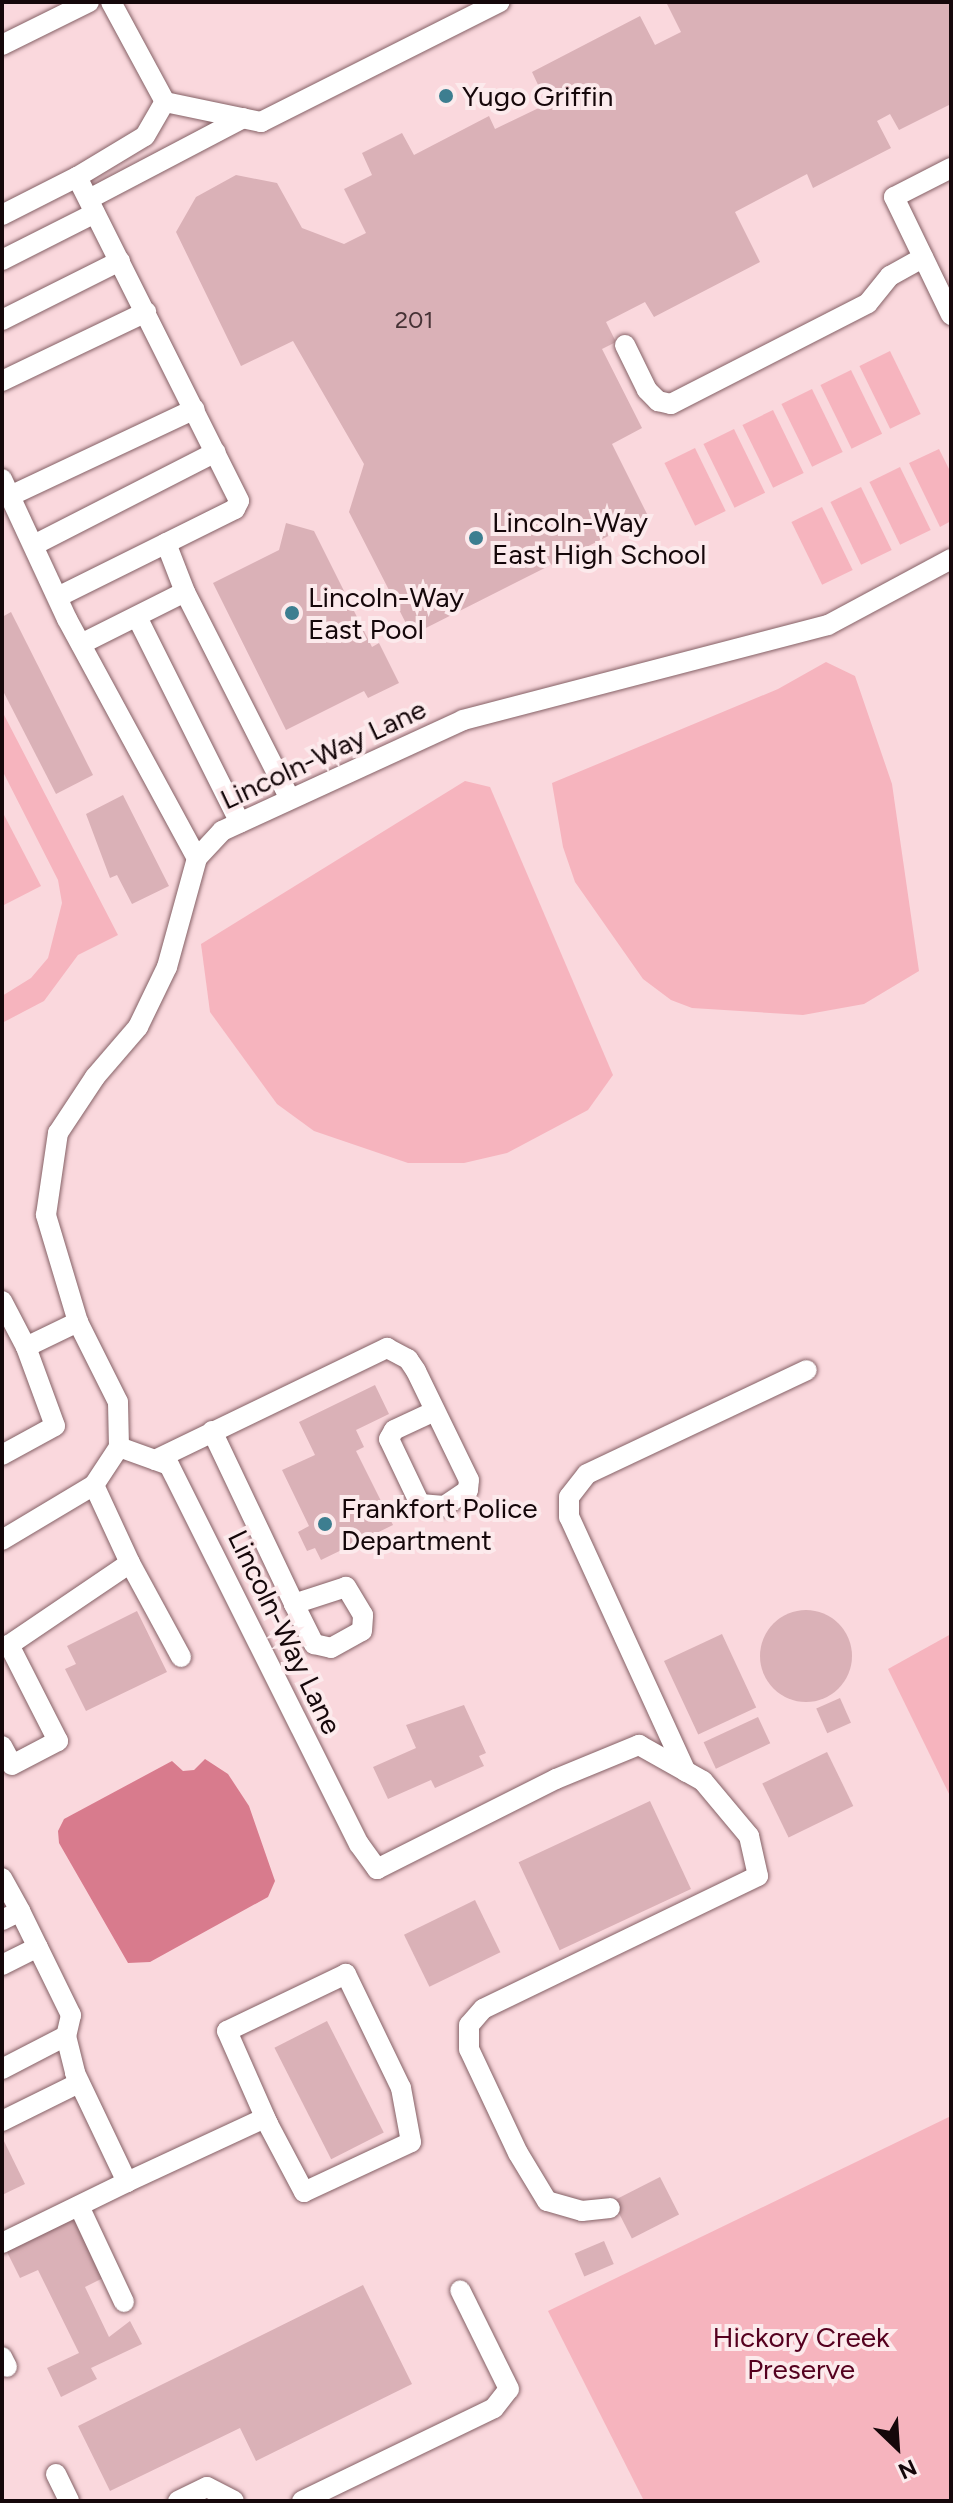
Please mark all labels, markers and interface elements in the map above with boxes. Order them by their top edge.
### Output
place label: Yugo Griffin [462,79,613,113]
marker: Yugo Griffin [437,87,455,105]
house number: 201 [395,306,433,334]
place label: Lincoln-Way East High School [492,505,707,571]
marker: Lincoln-Way East High School [467,529,485,547]
place label: Lincoln-Way East Pool [308,580,464,646]
marker: Lincoln-Way East Pool [283,604,301,622]
street label: Lincoln-Way Lane [215,692,431,816]
place label: Frankfort Police Department [341,1491,538,1557]
marker: Frankfort Police Department [316,1515,334,1533]
street label: Lincoln-Way Lane [221,1525,349,1739]
park label: Hickory Creek Preserve [712,2320,890,2386]
north arrow [857,2407,937,2487]
text: N [894,2453,921,2485]

